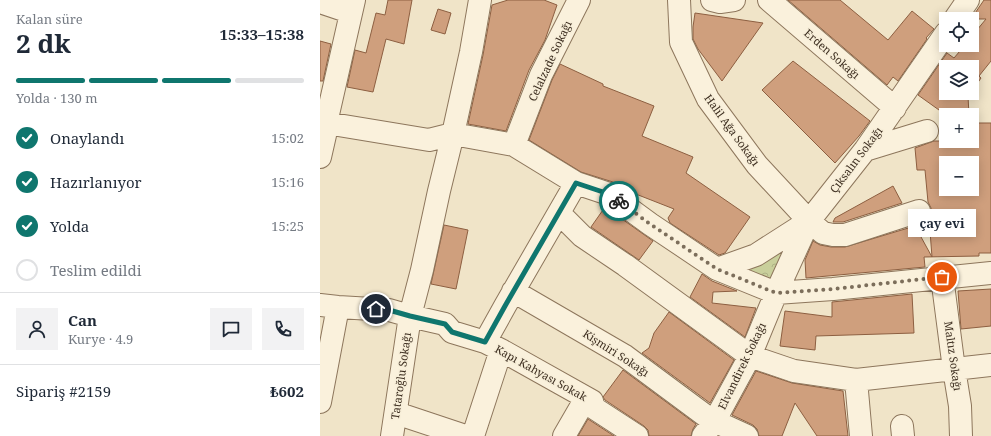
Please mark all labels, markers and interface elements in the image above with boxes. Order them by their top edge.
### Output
text: Kalan süre [16,10,83,28]
map controls [939,12,979,196]
button: locate [939,12,979,52]
street label: Celalzade Sokağı [524,18,575,104]
text: 15:33–15:38 [220,24,304,44]
text: 2 dk [16,25,71,61]
street label: Erden Sokağı [801,25,864,82]
button: layers [939,60,979,100]
text: Yolda · 130 m [16,89,98,107]
street label: Halil Ağa Sokağı [701,91,764,169]
button: + [939,108,979,148]
street label: Çıksalın Sokağı [826,123,886,196]
icon: check [16,127,38,149]
text: Onaylandı [50,128,124,148]
text: 15:02 [271,129,304,147]
button: − [939,156,979,196]
icon: check [16,171,38,193]
text: Hazırlanıyor [50,172,142,192]
text: 15:16 [271,173,304,191]
courier [599,181,639,221]
icon: bike [608,190,630,212]
callout: çay evi [908,209,976,237]
text: çay evi [919,214,965,232]
icon: check [16,215,38,237]
text: Yolda [50,216,89,236]
text: 15:25 [271,217,304,235]
text: Teslim edildi [50,260,141,280]
pin [925,260,959,294]
icon: bag [931,266,953,288]
pin [359,292,393,326]
icon: home [365,298,387,320]
button: person [16,308,58,350]
button: chat [210,308,252,350]
button: phone [262,308,304,350]
text: Can [68,310,97,330]
street label: Elvandirek Sokağı [714,319,769,412]
street label: Maltız Sokağı [941,320,966,392]
street label: Kişmiri Sokağı [580,326,653,380]
text: Kurye · 4.9 [68,330,133,348]
street label: Tataroğlu Sokağı [387,331,414,420]
street label: Kapı Kahyası Sokak [493,341,590,404]
text: Sipariş #2159 [16,381,111,401]
text: ₺602 [270,381,304,401]

